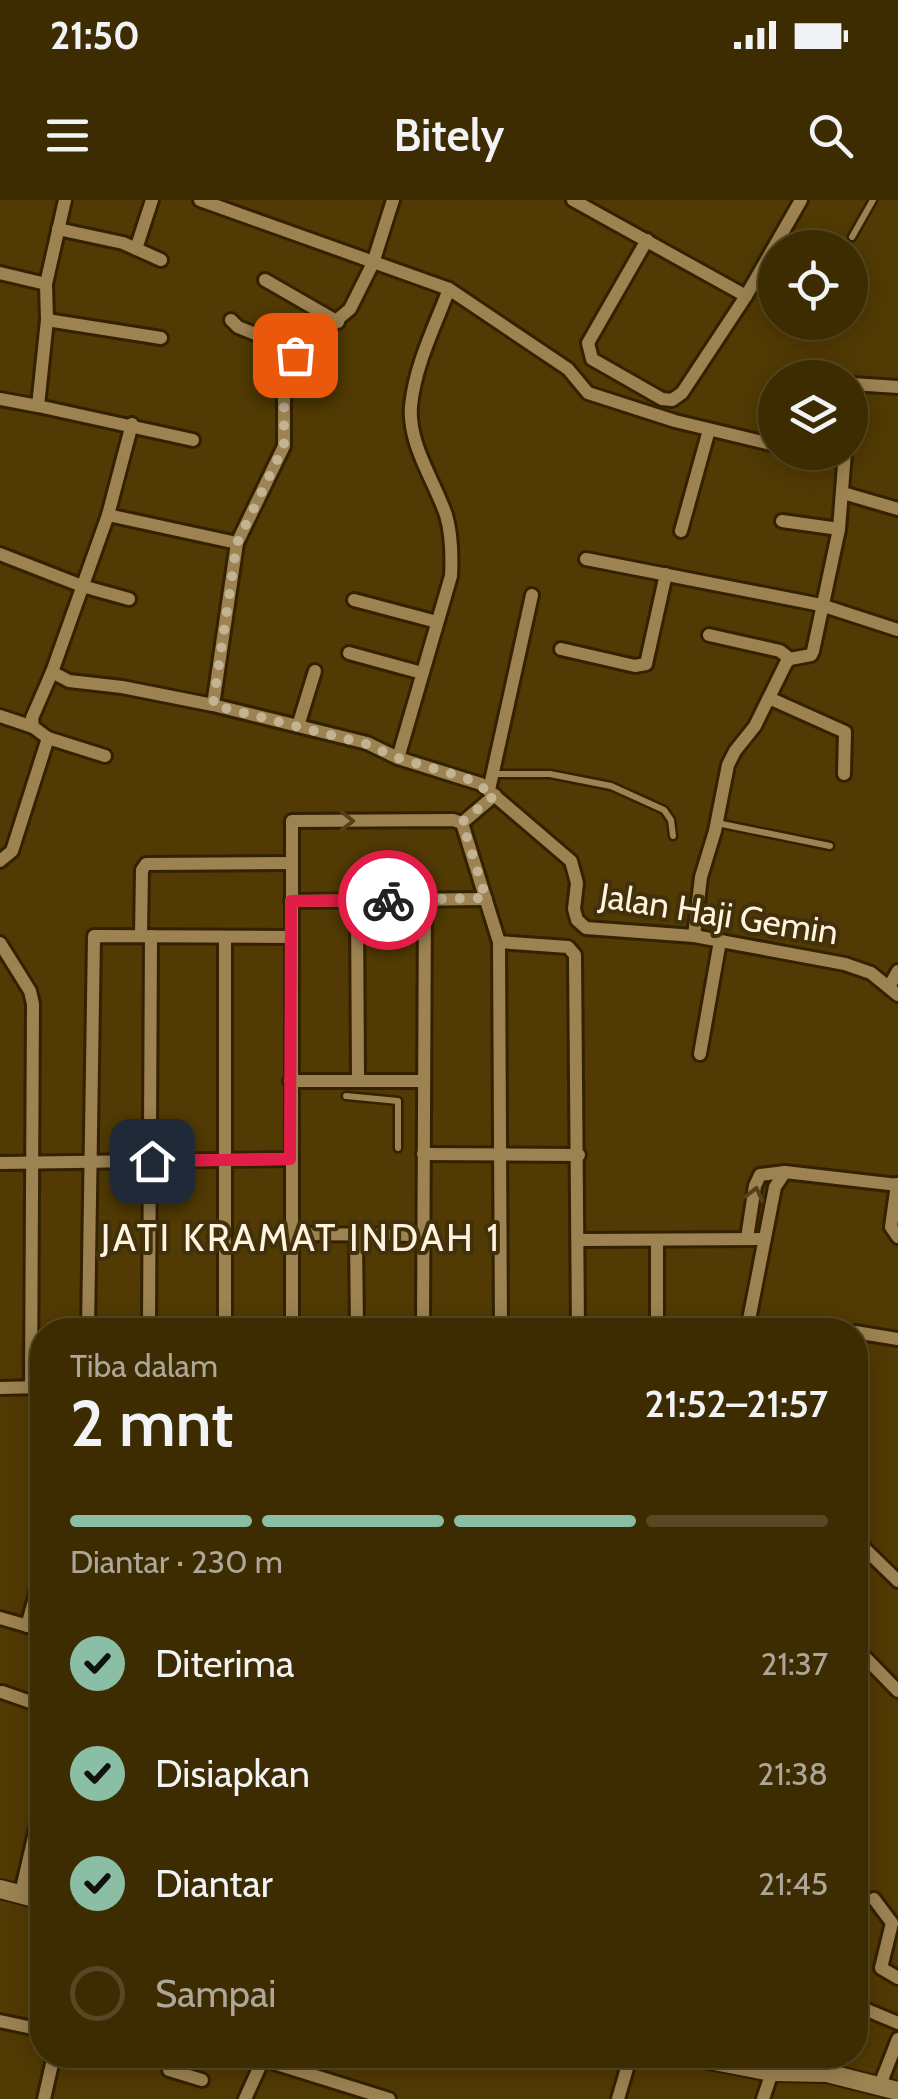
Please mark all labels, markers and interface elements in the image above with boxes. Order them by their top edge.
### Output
text: 21:50 [50,12,140,59]
icon: menu [40,108,95,163]
text: Bitely [394,108,505,162]
icon: search [803,108,858,163]
map controls [758,230,868,470]
button: locate [758,230,868,340]
pin [253,313,338,398]
icon: bag [268,328,323,383]
button: layers [758,360,868,470]
one-way arrow [340,810,356,832]
courier [338,850,438,950]
icon: bike [361,873,416,928]
street label: Jalan Haji Gemin [596,873,841,954]
pin [110,1119,195,1204]
icon: home [125,1134,180,1189]
one-way arrow [743,1186,764,1203]
district label: JATI KRAMAT INDAH 1 [100,1214,501,1261]
text: Tiba dalam [70,1346,218,1385]
text: 21:52–21:57 [644,1380,828,1427]
text: 2 mnt [70,1383,233,1462]
text: Diantar · 230 m [70,1542,283,1581]
icon: check [70,1636,125,1691]
text: Diterima [155,1640,294,1687]
text: 21:37 [761,1644,828,1683]
icon: check [70,1746,125,1801]
text: Disiapkan [155,1750,310,1797]
text: 21:38 [757,1754,828,1793]
icon: check [70,1856,125,1911]
text: Diantar [155,1860,273,1907]
text: 21:45 [758,1864,828,1903]
text: Sampai [155,1970,276,2017]

